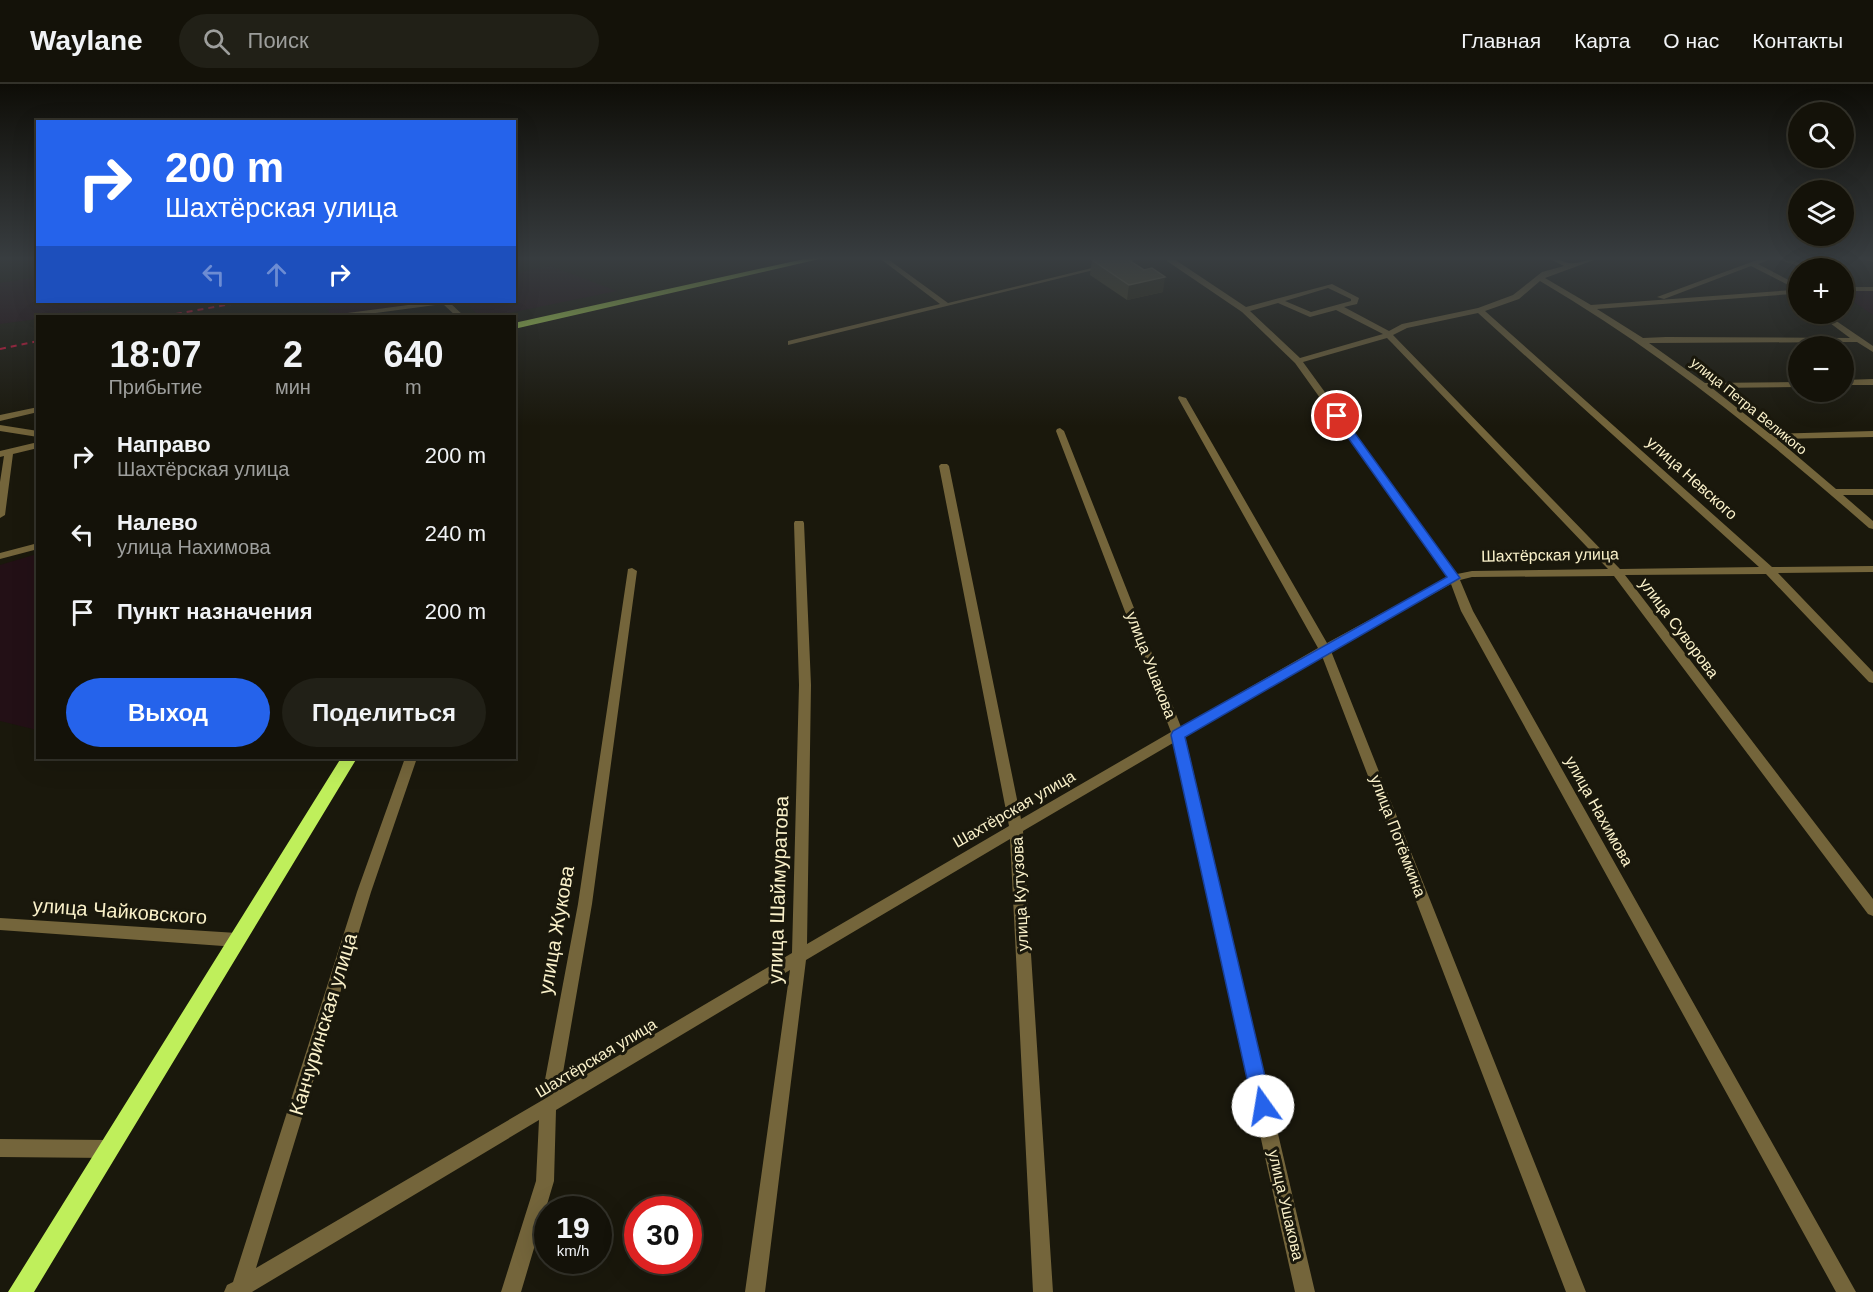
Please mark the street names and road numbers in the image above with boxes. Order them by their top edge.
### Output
street label: улица Петра Великого [1688,354,1811,458]
street label: улица Невского [1643,433,1741,523]
street label: Шахтёрская улица [1481,545,1619,565]
street label: улица Суворова [1636,575,1722,681]
street label: улица Ушакова [1123,609,1179,721]
street label: улица Нахимова [1562,753,1636,869]
street label: Шахтёрская улица [950,767,1078,851]
street label: улица Потёмкина [1367,773,1429,900]
street label: улица Шаймуратова [764,795,792,984]
street label: улица Кутузова [1009,836,1031,952]
street label: улица Жукова [534,863,578,996]
street label: улица Чайковского [32,894,208,928]
street label: Канчуринская улица [285,930,361,1118]
street label: Шахтёрская улица [533,1015,660,1101]
street label: улица Ушакова [1265,1148,1307,1262]

